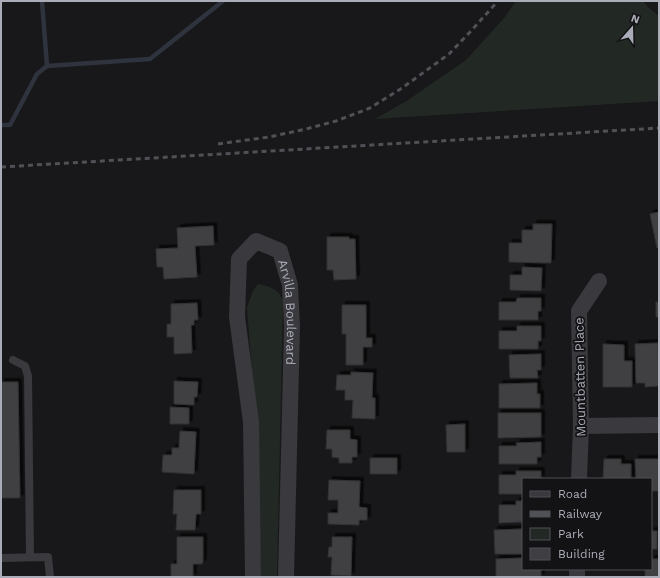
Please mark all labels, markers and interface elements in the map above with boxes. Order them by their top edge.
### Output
north arrow [612,8,652,48]
text: N [629,12,641,27]
street label: Arvilla Boulevard [275,258,300,365]
street label: Mountbatten Place [571,317,589,437]
legend [522,478,652,570]
text: Road [558,487,587,501]
text: Railway [558,507,603,521]
text: Park [558,527,584,541]
text: Building [558,547,605,561]

